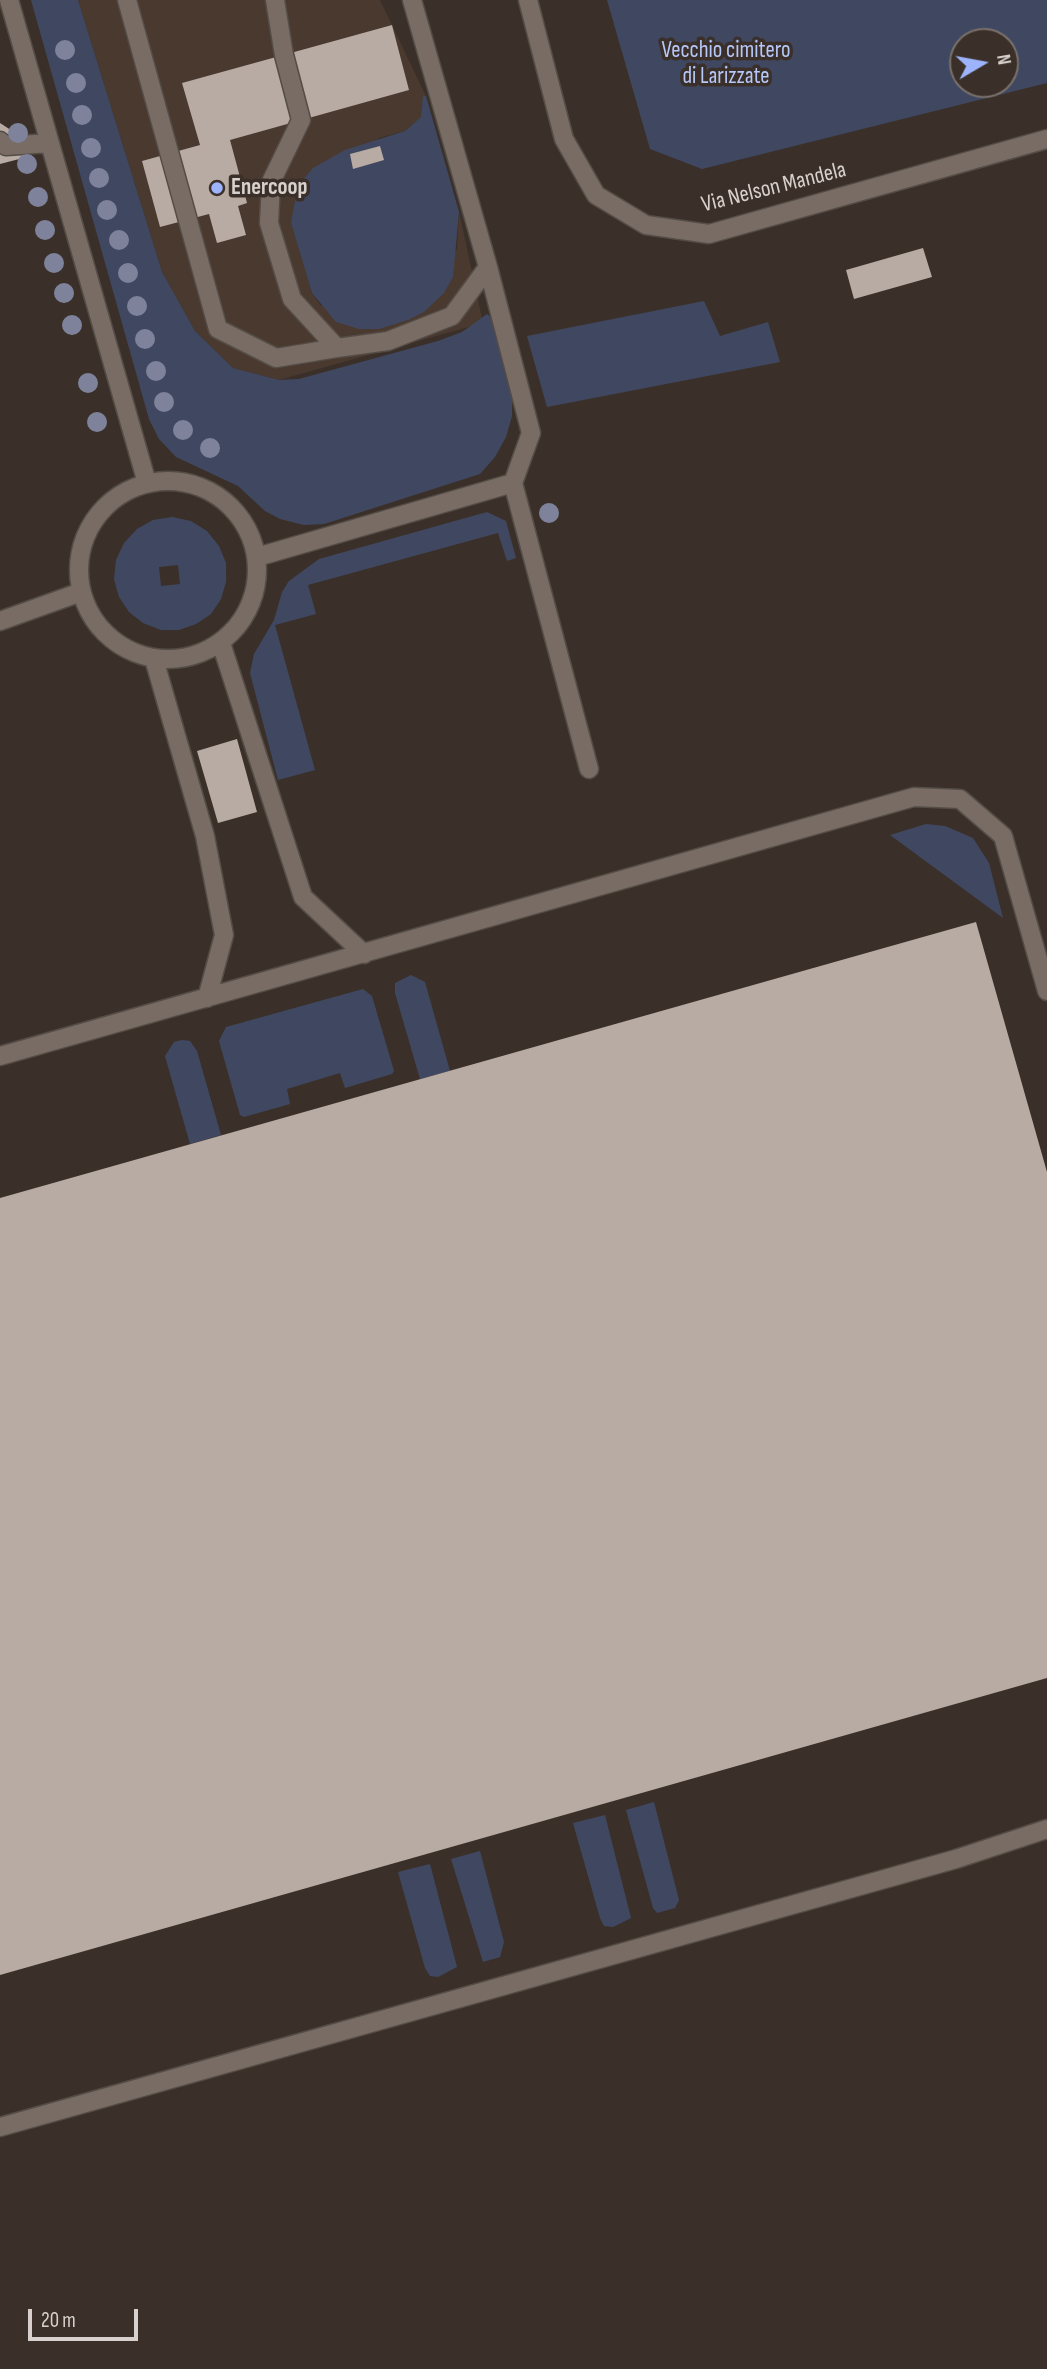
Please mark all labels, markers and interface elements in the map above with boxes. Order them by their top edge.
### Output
north arrow [949,28,1019,98]
park label: Vecchio cimitero di Larizzate [662,37,790,91]
text: N [991,53,1015,67]
street label: Via Nelson Mandela [699,157,849,219]
place label: Enercoop [231,174,308,202]
marker: Enercoop [209,180,225,196]
scale bar [32,2296,142,2340]
text: 20 m [41,2308,76,2333]

